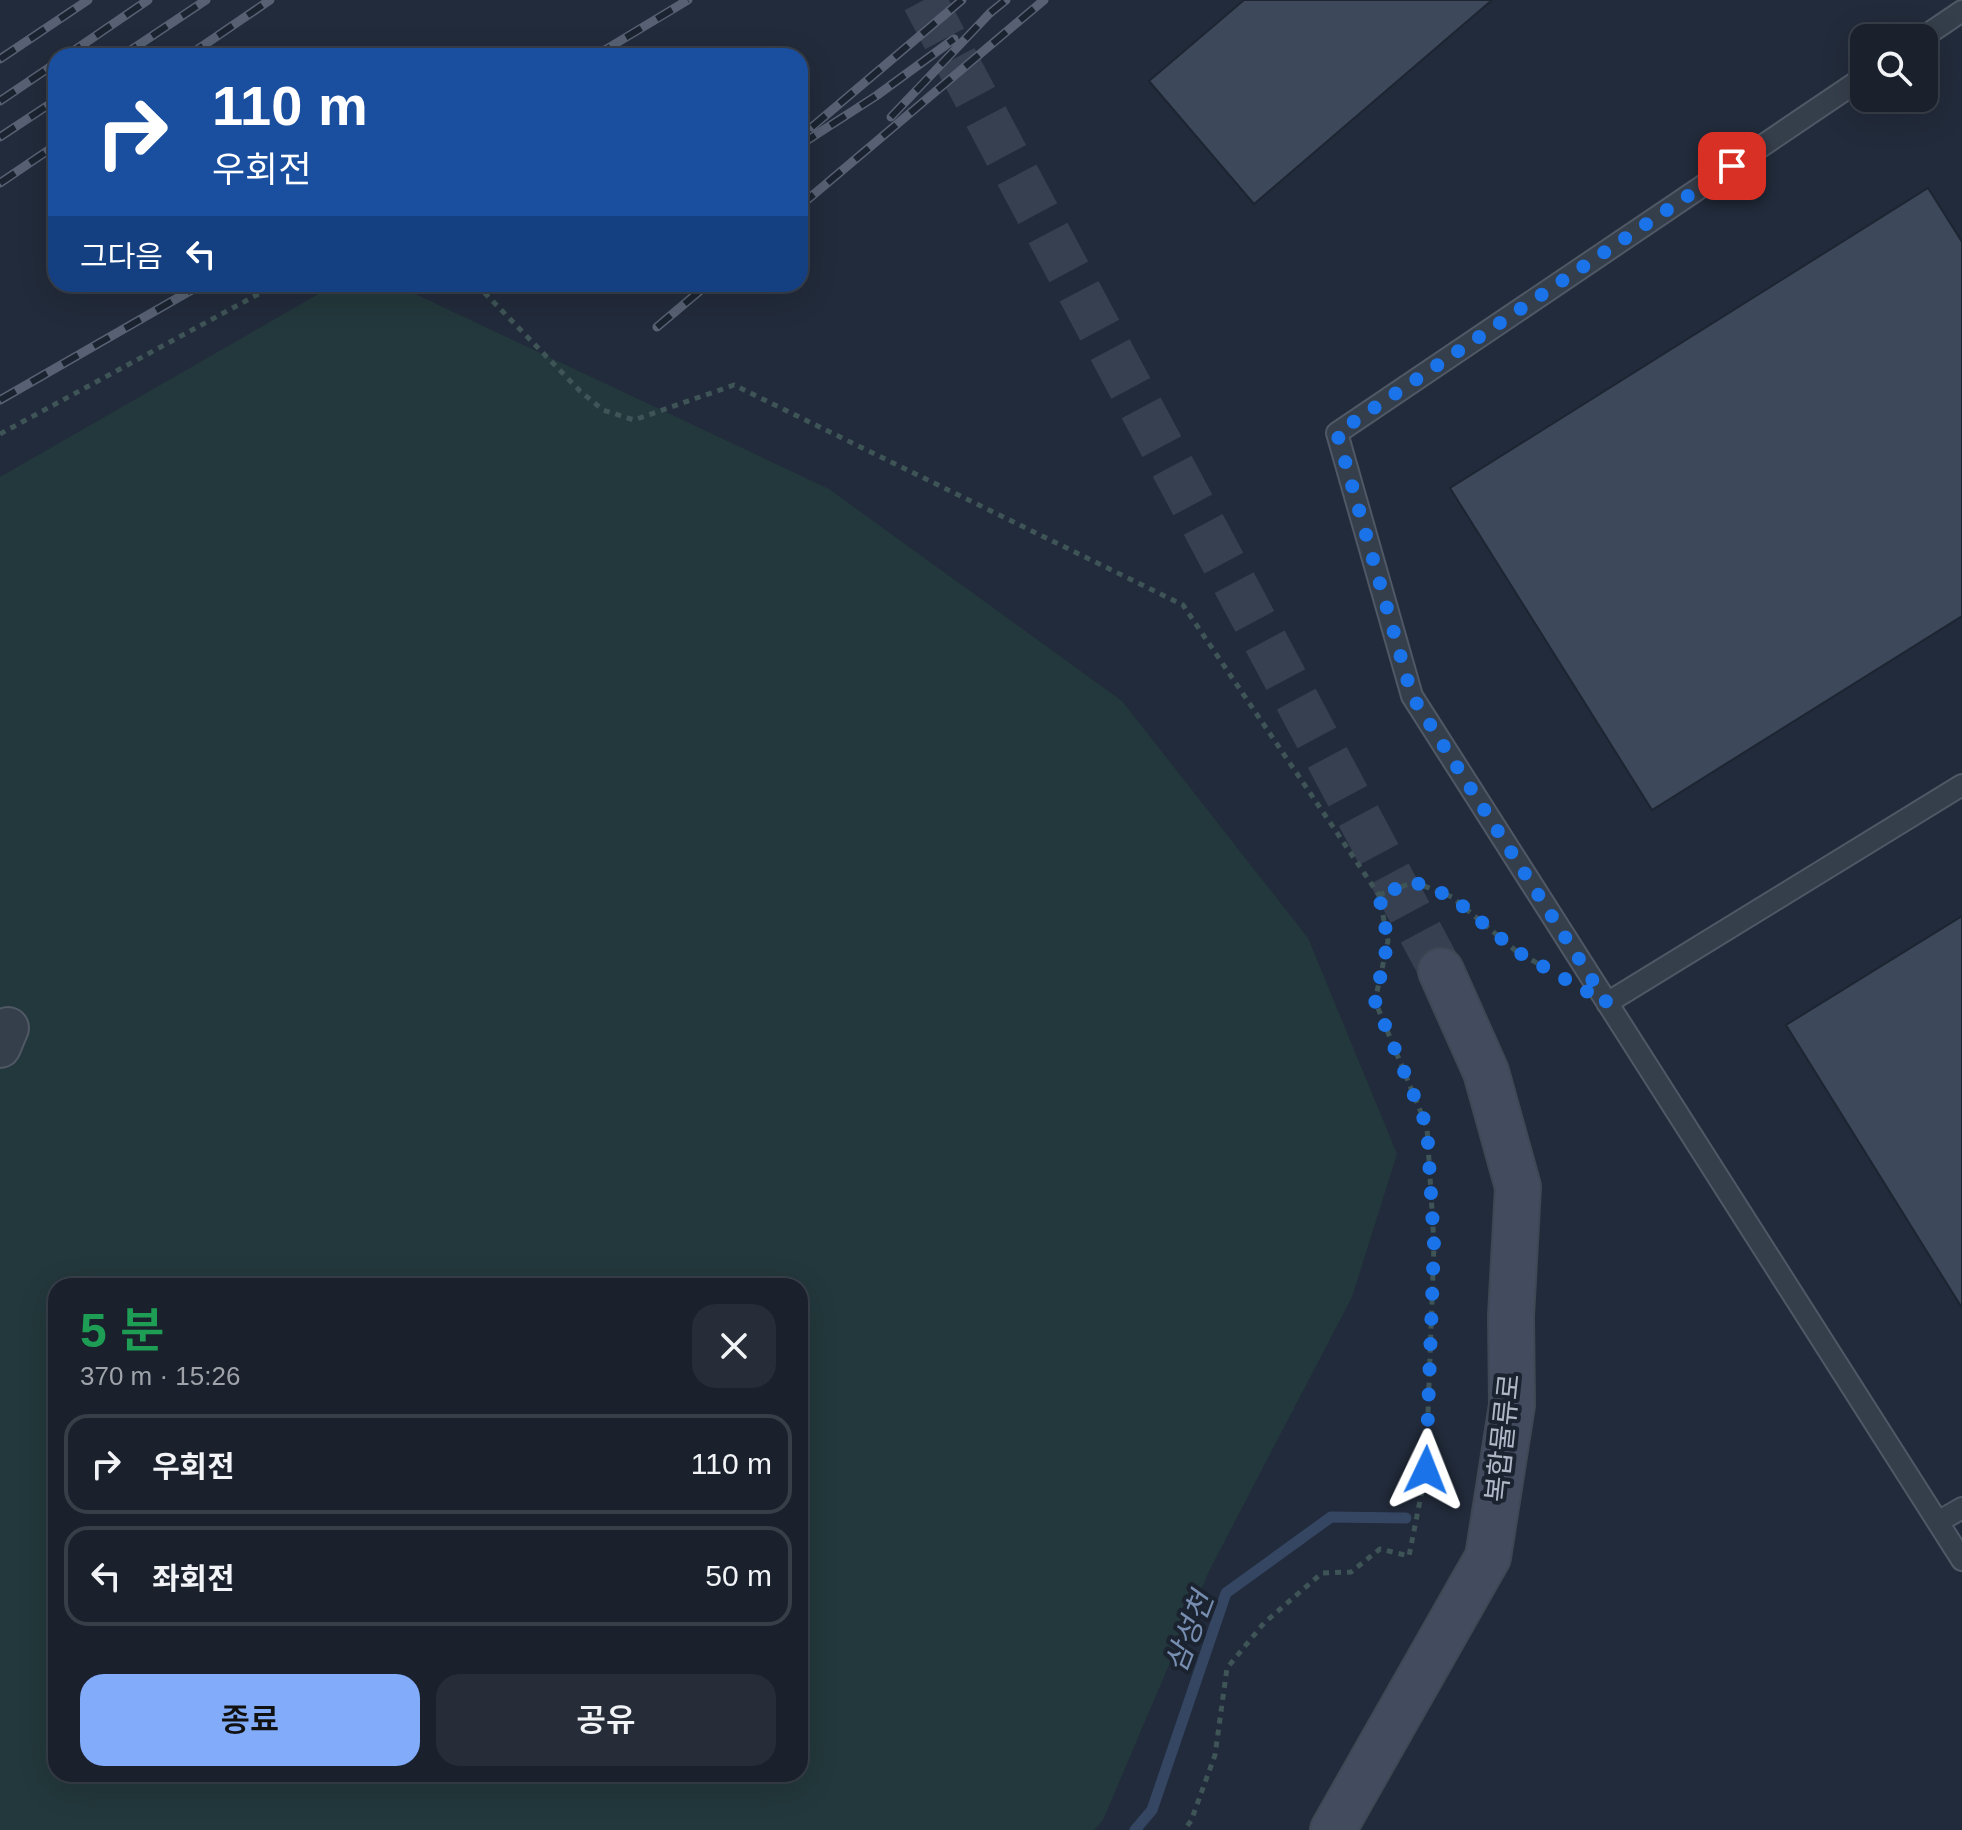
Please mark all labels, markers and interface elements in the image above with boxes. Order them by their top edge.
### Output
map controls [1850,24,1938,112]
button: search [1850,24,1938,112]
text: 110 m [212,74,368,137]
icon: right [80,80,184,184]
pin [1698,132,1766,200]
icon: arrive [1710,144,1754,188]
text: 우회전 [212,149,311,190]
icon: left [179,232,223,276]
text: 그다음 [80,240,163,273]
text: 5 분 [80,1304,164,1357]
button: close [692,1304,776,1388]
text: 370 m · 15:26 [80,1361,240,1391]
street label: 복합물류로 [1481,1372,1525,1504]
position arrow [1384,1428,1468,1512]
icon: right [84,1442,128,1486]
text: 110 m [691,1447,772,1480]
text: 우회전 [152,1450,235,1483]
icon: left [84,1554,128,1598]
text: 50 m [705,1559,772,1592]
text: 좌회전 [152,1562,235,1595]
water label: 삼성천 [1159,1584,1220,1677]
button: 종료 [80,1674,420,1766]
button: 공유 [436,1674,776,1766]

